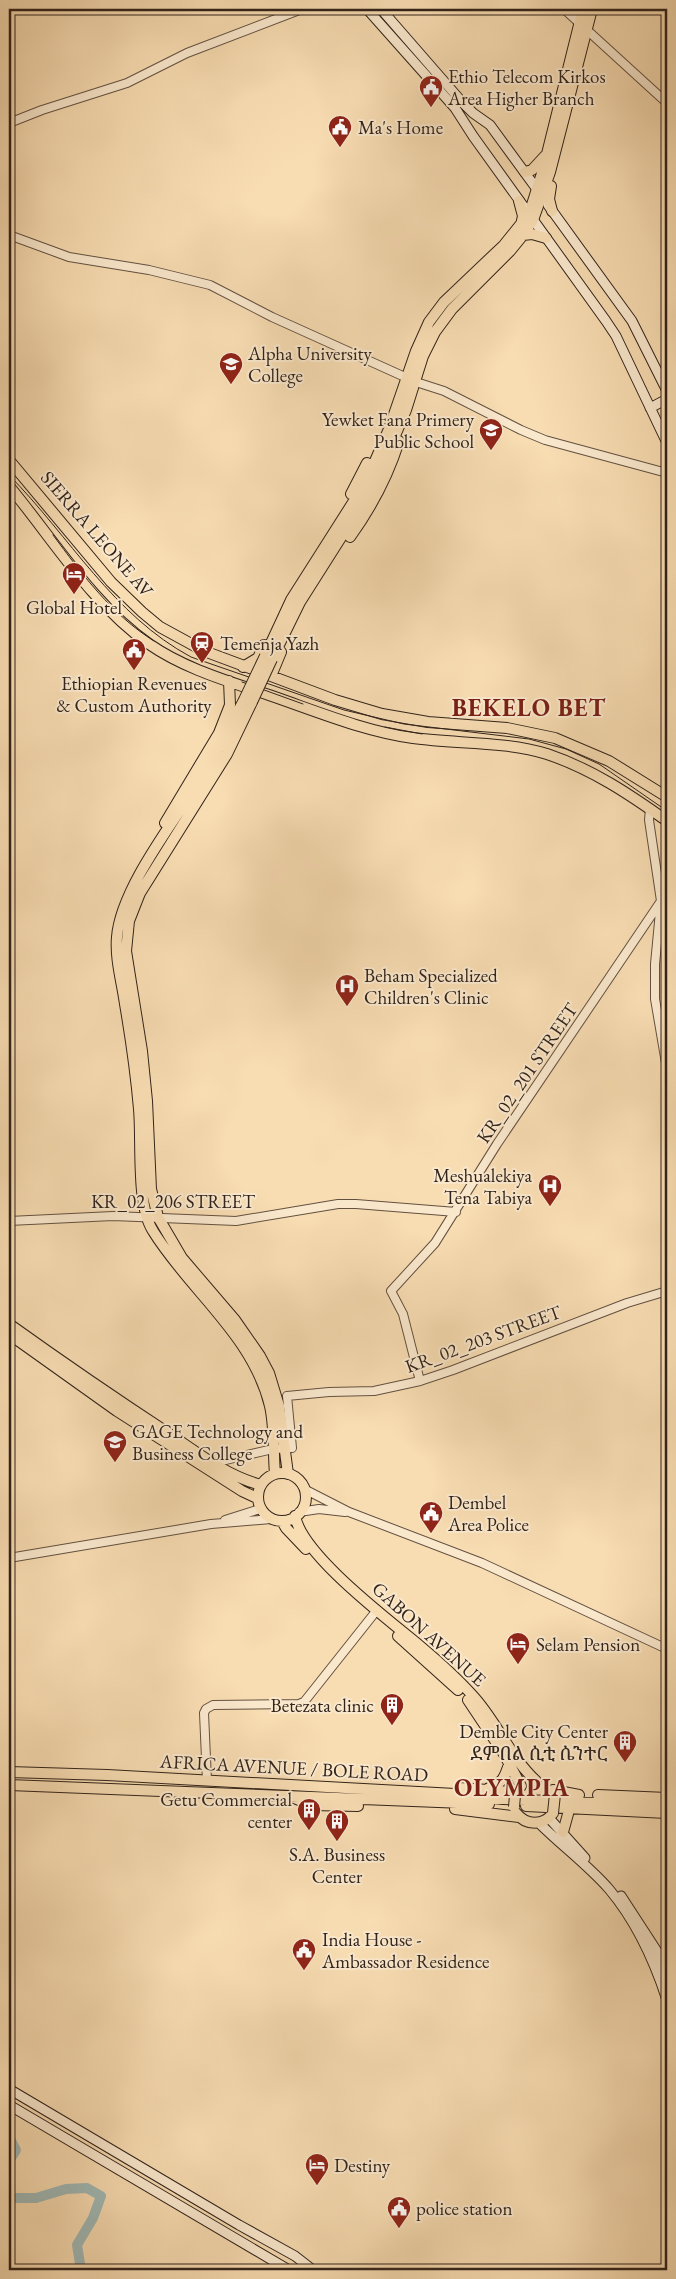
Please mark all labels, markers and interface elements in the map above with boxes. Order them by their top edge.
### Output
place label: Ethio Telecom Kirkos Area Higher Branch [447,64,606,111]
public building icon: Ethio Telecom Kirkos Area Higher Branch [418,74,444,108]
public building icon: Ma's Home [327,114,353,148]
place label: Ma's Home [358,115,443,140]
place label: Alpha University College [247,341,373,388]
school or university icon: Alpha University College [218,351,244,385]
place label: Yewket Fana Primery Public School [322,407,475,454]
school or university icon: Yewket Fana Primery Public School [478,417,504,451]
street label: SIERRA LEONE AV [35,465,159,603]
hotel icon: Global Hotel [61,561,87,595]
place label: Global Hotel [26,595,122,620]
station icon: Temenja Yazh [189,630,215,664]
place label: Temenja Yazh [220,631,319,656]
public building icon: Ethiopian Revenues & Custom Authority [121,637,147,671]
place label: Ethiopian Revenues & Custom Authority [56,671,212,718]
district label: BEKELO BET [452,692,606,723]
place label: Beham Specialized Children's Clinic [364,963,498,1010]
hospital icon: Beham Specialized Children's Clinic [334,973,360,1007]
street label: KR_02_201 STREET [471,998,583,1148]
place label: Meshualekiya Tena Tabiya [433,1163,532,1210]
hospital icon: Meshualekiya Tena Tabiya [537,1173,563,1207]
street label: KR_02_206 STREET [91,1189,255,1214]
street label: KR_02_203 STREET [402,1299,565,1379]
place label: GAGE Technology and Business College [132,1419,303,1466]
school or university icon: GAGE Technology and Business College [102,1429,128,1463]
place label: Dembel Area Police [447,1490,529,1537]
public building icon: Dembel Area Police [418,1500,444,1534]
street label: GABON AVENUE [367,1576,492,1692]
hotel icon: Selam Pension [505,1631,531,1665]
place label: Selam Pension [536,1632,640,1657]
building icon: Betezata clinic [379,1692,405,1726]
place label: Betezata clinic [271,1693,374,1718]
place label: Demble City Center ደምበል ሲቲ ሴንተር [459,1719,609,1766]
building icon: Demble City Center ደምበል ሲቲ ሴንተር [612,1729,638,1763]
street label: AFRICA AVENUE / BOLE ROAD [158,1748,429,1788]
district label: OLYMPIA [454,1772,570,1803]
place label: Getu Commercial center [160,1787,293,1834]
building icon: Getu Commercial center [296,1797,322,1831]
building icon: S.A. Business Center [324,1808,350,1842]
place label: S.A. Business Center [289,1842,385,1889]
place label: India House - Ambassador Residence [321,1927,490,1974]
public building icon: India House - Ambassador Residence [291,1937,317,1971]
hotel icon: Destiny [304,2152,330,2186]
place label: Destiny [334,2153,391,2178]
public building icon: police station [386,2195,412,2229]
place label: police station [416,2196,513,2221]

